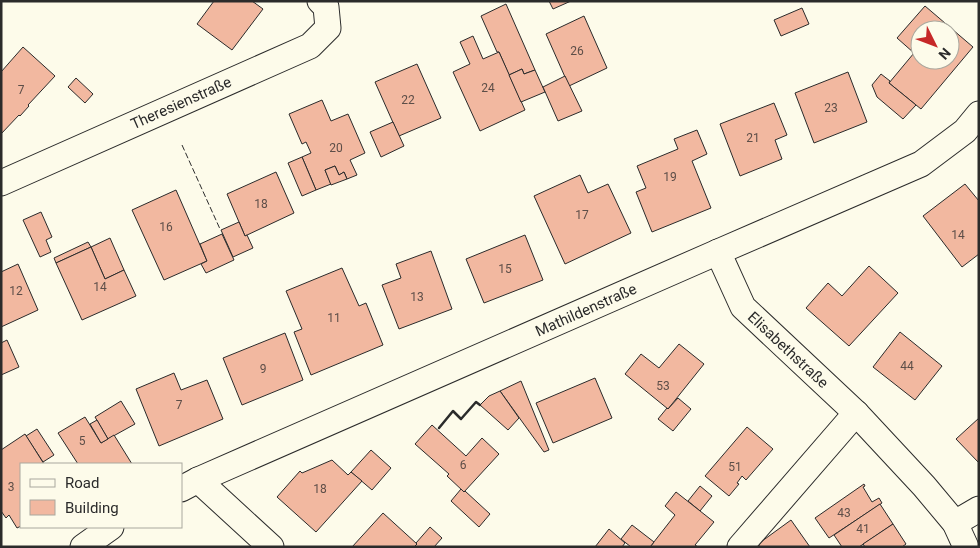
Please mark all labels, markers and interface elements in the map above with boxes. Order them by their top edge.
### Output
north arrow [910,20,960,70]
house number: 26 [570,44,584,58]
text: N [935,45,954,63]
street label: Theresienstraße [128,73,234,133]
house number: 24 [481,81,495,95]
house number: 7 [18,83,25,97]
house number: 22 [401,93,415,107]
house number: 23 [824,101,838,115]
house number: 21 [746,131,760,145]
house number: 20 [329,141,343,155]
house number: 19 [663,170,677,184]
house number: 18 [254,197,268,211]
house number: 17 [575,208,589,222]
house number: 16 [159,220,173,234]
house number: 14 [951,228,965,242]
house number: 15 [498,262,512,276]
house number: 14 [93,280,107,294]
street label: Mathildenstraße [533,280,639,340]
house number: 12 [9,284,23,298]
house number: 13 [410,290,424,304]
street label: Elisabethstraße [744,308,832,392]
house number: 11 [327,311,341,325]
house number: 44 [900,359,914,373]
house number: 9 [260,362,266,376]
house number: 53 [656,379,670,393]
house number: 7 [176,398,183,412]
house number: 5 [79,434,86,448]
house number: 6 [460,458,467,472]
house number: 51 [728,460,742,474]
legend [20,463,182,528]
text: Road [65,474,99,492]
house number: 3 [8,480,14,494]
house number: 18 [313,482,327,496]
text: Building [65,499,119,517]
house number: 43 [837,506,851,520]
house number: 41 [856,522,870,536]

